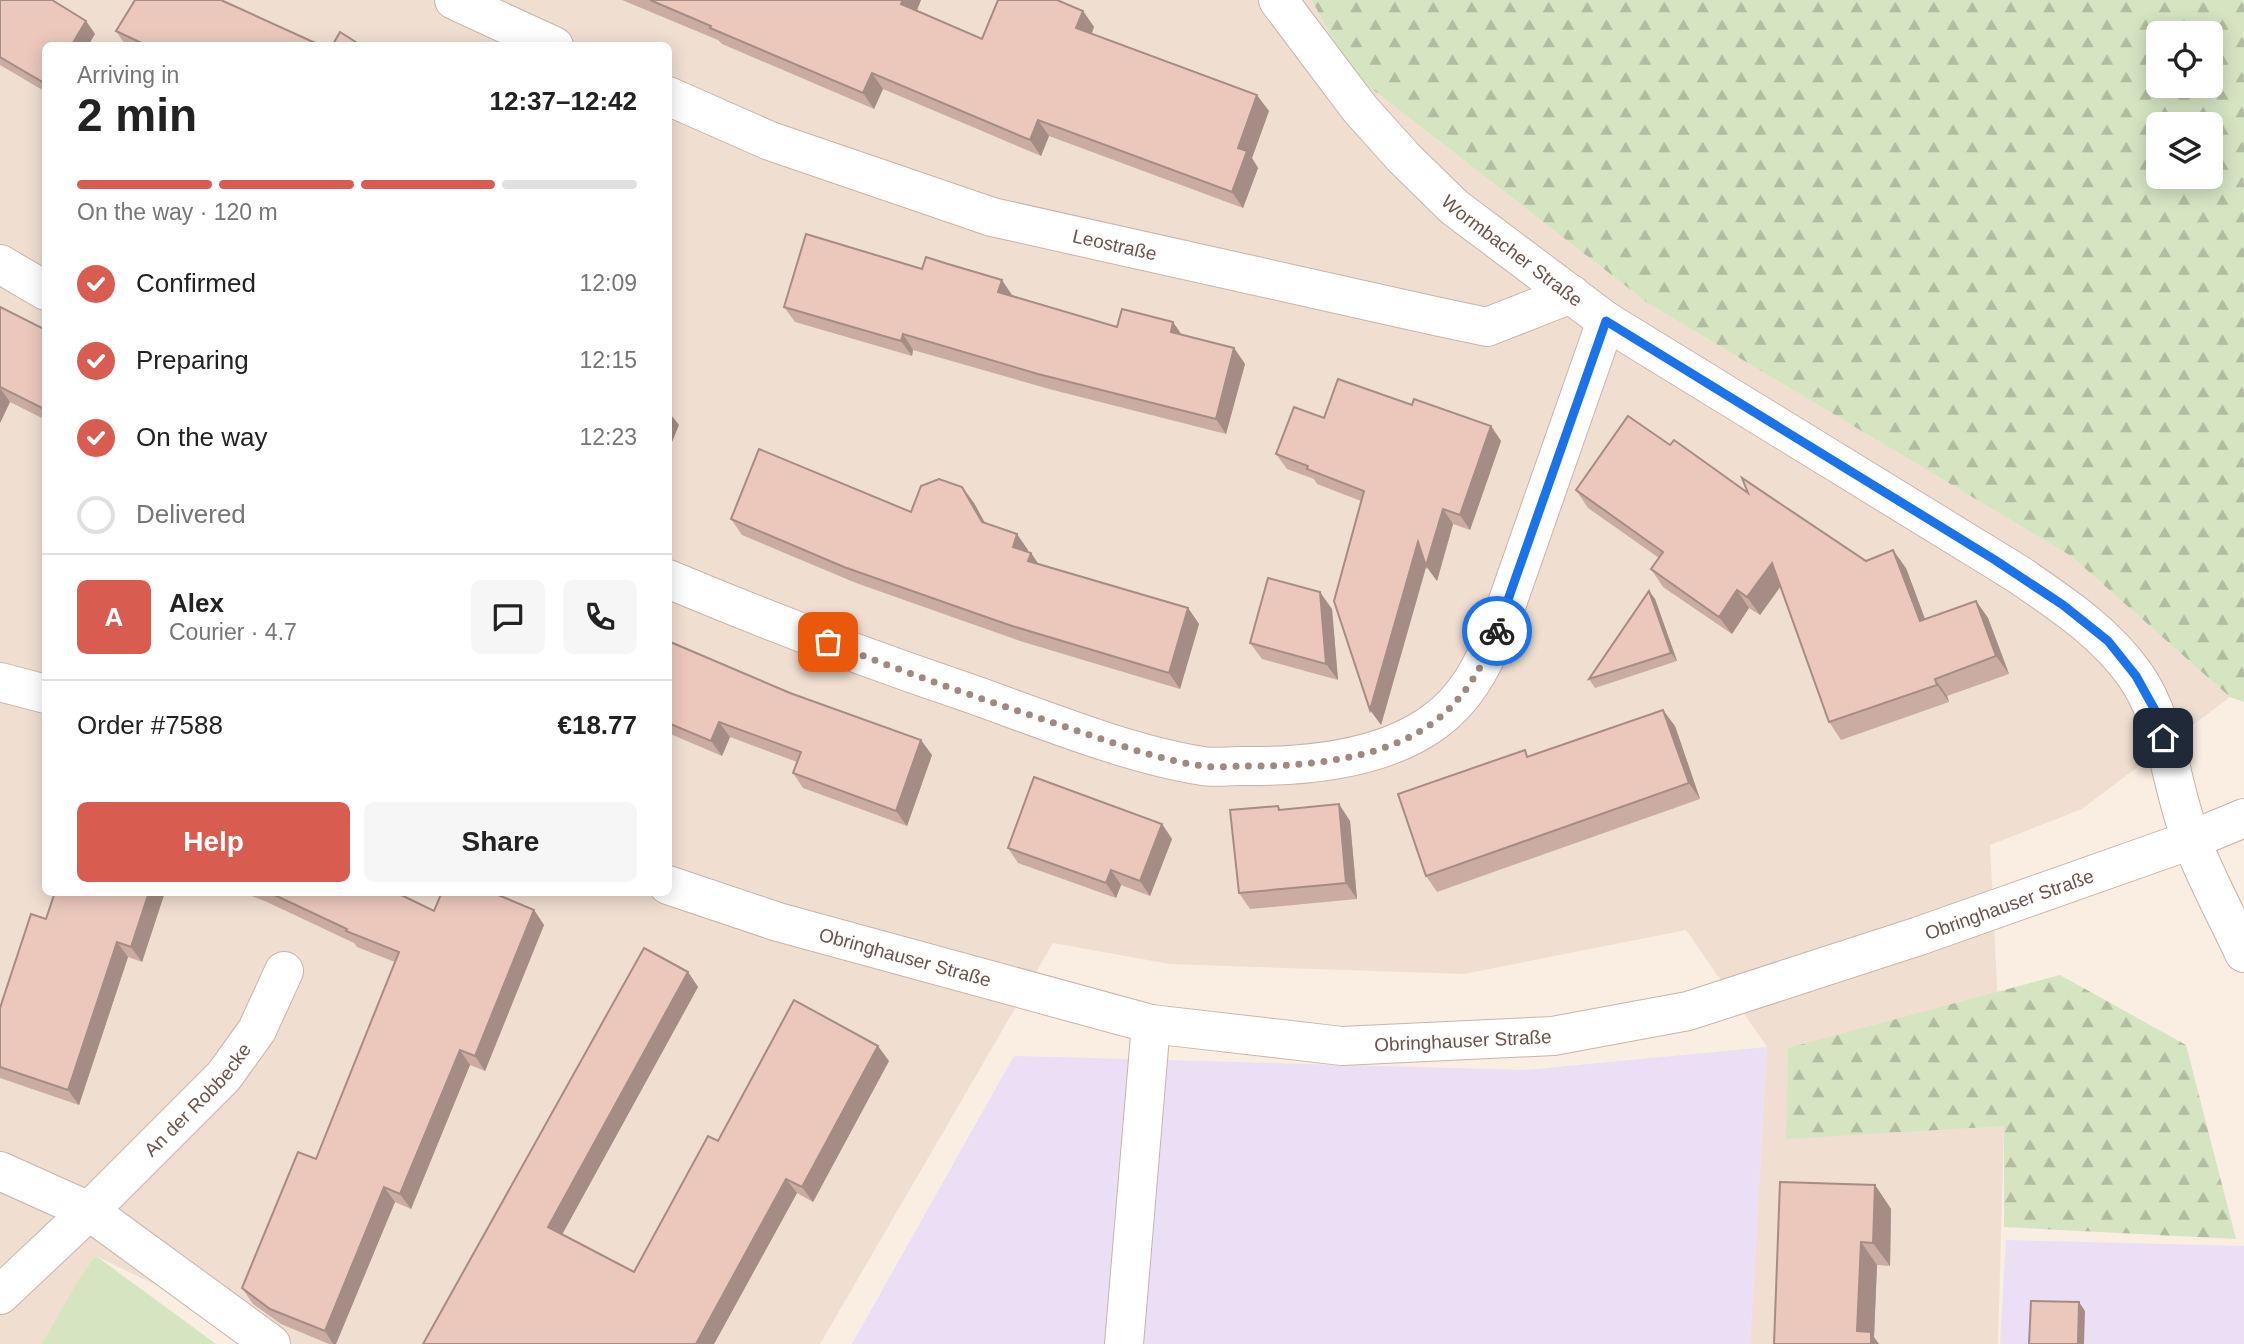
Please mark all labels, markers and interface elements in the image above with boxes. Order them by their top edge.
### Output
map controls [2146,21,2223,189]
button: locate [2146,21,2223,98]
text: Arriving in [77,62,179,88]
text: 12:37–12:42 [490,86,637,116]
text: 2 min [77,89,197,141]
button: layers [2146,112,2223,189]
street label: Wormbacher Straße [1437,191,1587,311]
text: On the way · 120 m [77,199,278,225]
street label: Leostraße [1071,225,1159,265]
icon: check [77,265,115,303]
text: Confirmed [136,268,256,298]
text: 12:09 [579,270,637,296]
icon: check [77,342,115,380]
text: Preparing [136,345,249,375]
text: 12:15 [579,347,637,373]
icon: check [77,419,115,457]
text: On the way [136,422,268,452]
text: 12:23 [579,424,637,450]
text: Delivered [136,499,246,529]
button: chat [471,580,545,654]
button: phone [563,580,637,654]
text: Alex [169,588,224,618]
courier [1462,596,1532,666]
text: A [105,602,123,632]
pin [798,612,858,672]
icon: bike [1478,612,1516,650]
text: Courier · 4.7 [169,619,297,645]
icon: bag [809,623,847,661]
pin [2133,708,2193,768]
text: Order #7588 [77,710,223,740]
text: €18.77 [557,710,637,740]
icon: home [2144,719,2182,757]
button: Help [77,802,350,882]
button: Share [364,802,637,882]
street label: Obringhauser Straße [1922,865,2097,944]
street label: Obringhauser Straße [817,924,994,991]
street label: Obringhauser Straße [1374,1026,1552,1055]
street label: An der Robbecke [140,1039,255,1161]

